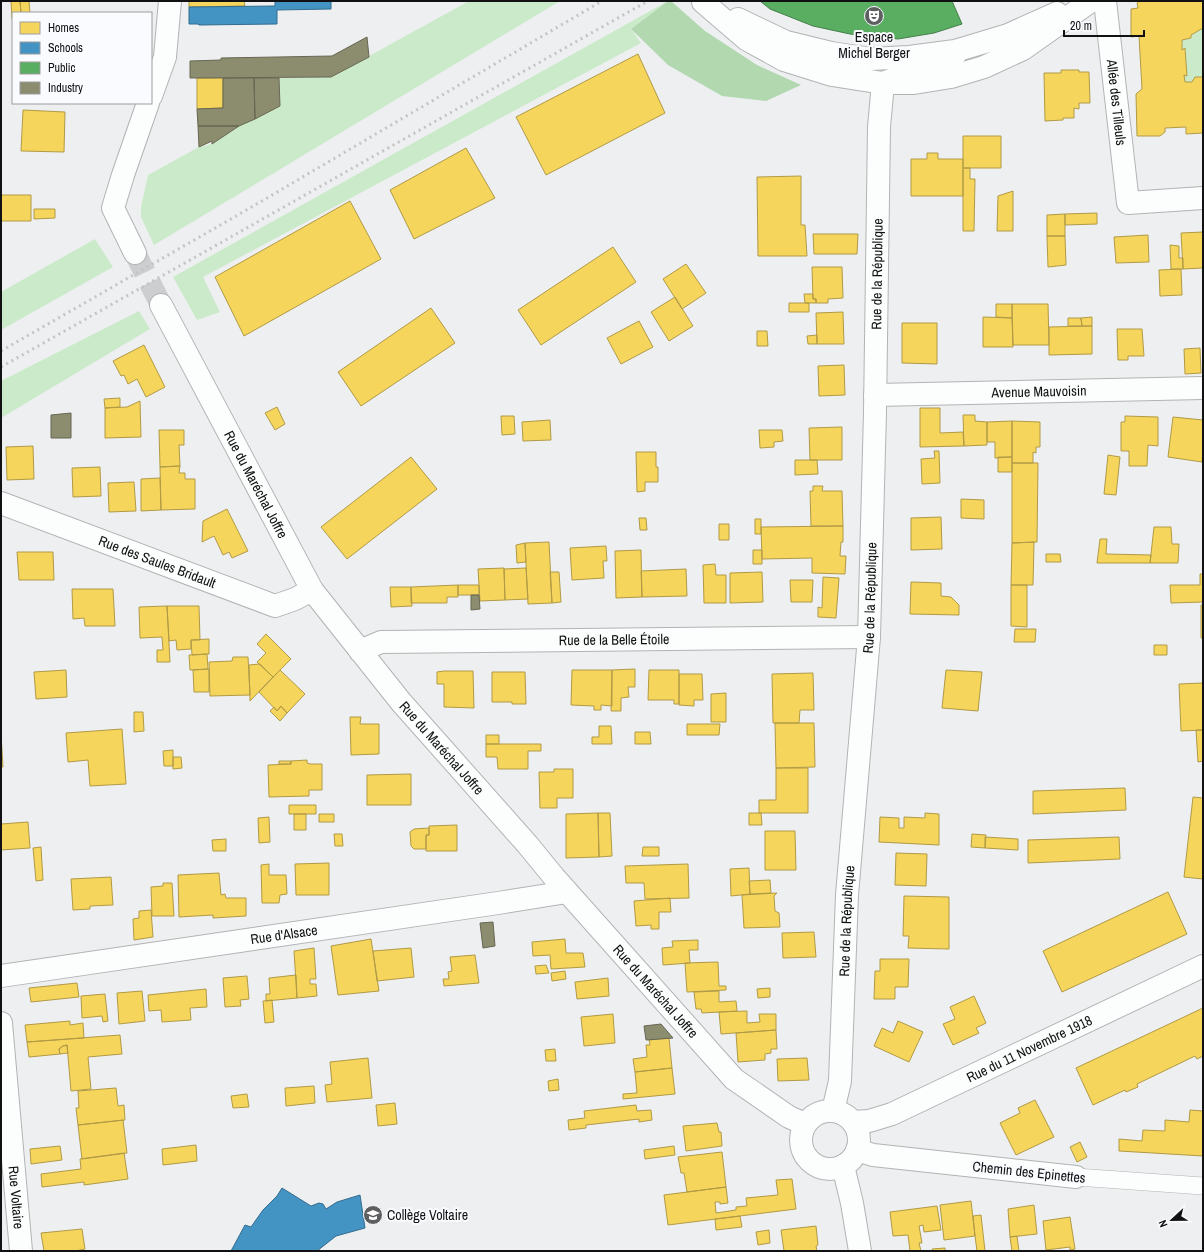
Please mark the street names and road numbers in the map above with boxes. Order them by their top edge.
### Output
street label: Allée des Tilleuls [1103,57,1130,147]
street label: Rue de la République [867,218,887,330]
street label: Avenue Mauvoisin [990,381,1087,402]
street label: Rue du Maréchal Joffre [220,427,292,541]
street label: Rue des Saules Bridault [96,532,219,592]
street label: Rue de la République [859,542,881,654]
street label: Rue de la Belle Étoile [559,630,670,649]
street label: Rue du Maréchal Joffre [395,697,488,799]
street label: Rue de la République [835,865,858,977]
street label: Rue d'Alsace [249,921,319,948]
street label: Rue du Maréchal Joffre [609,941,702,1042]
street label: Rue du 11 Novembre 1918 [963,1011,1095,1086]
street label: Chemin des Epinettes [972,1157,1087,1187]
street label: Rue Voltaire [5,1165,28,1230]

